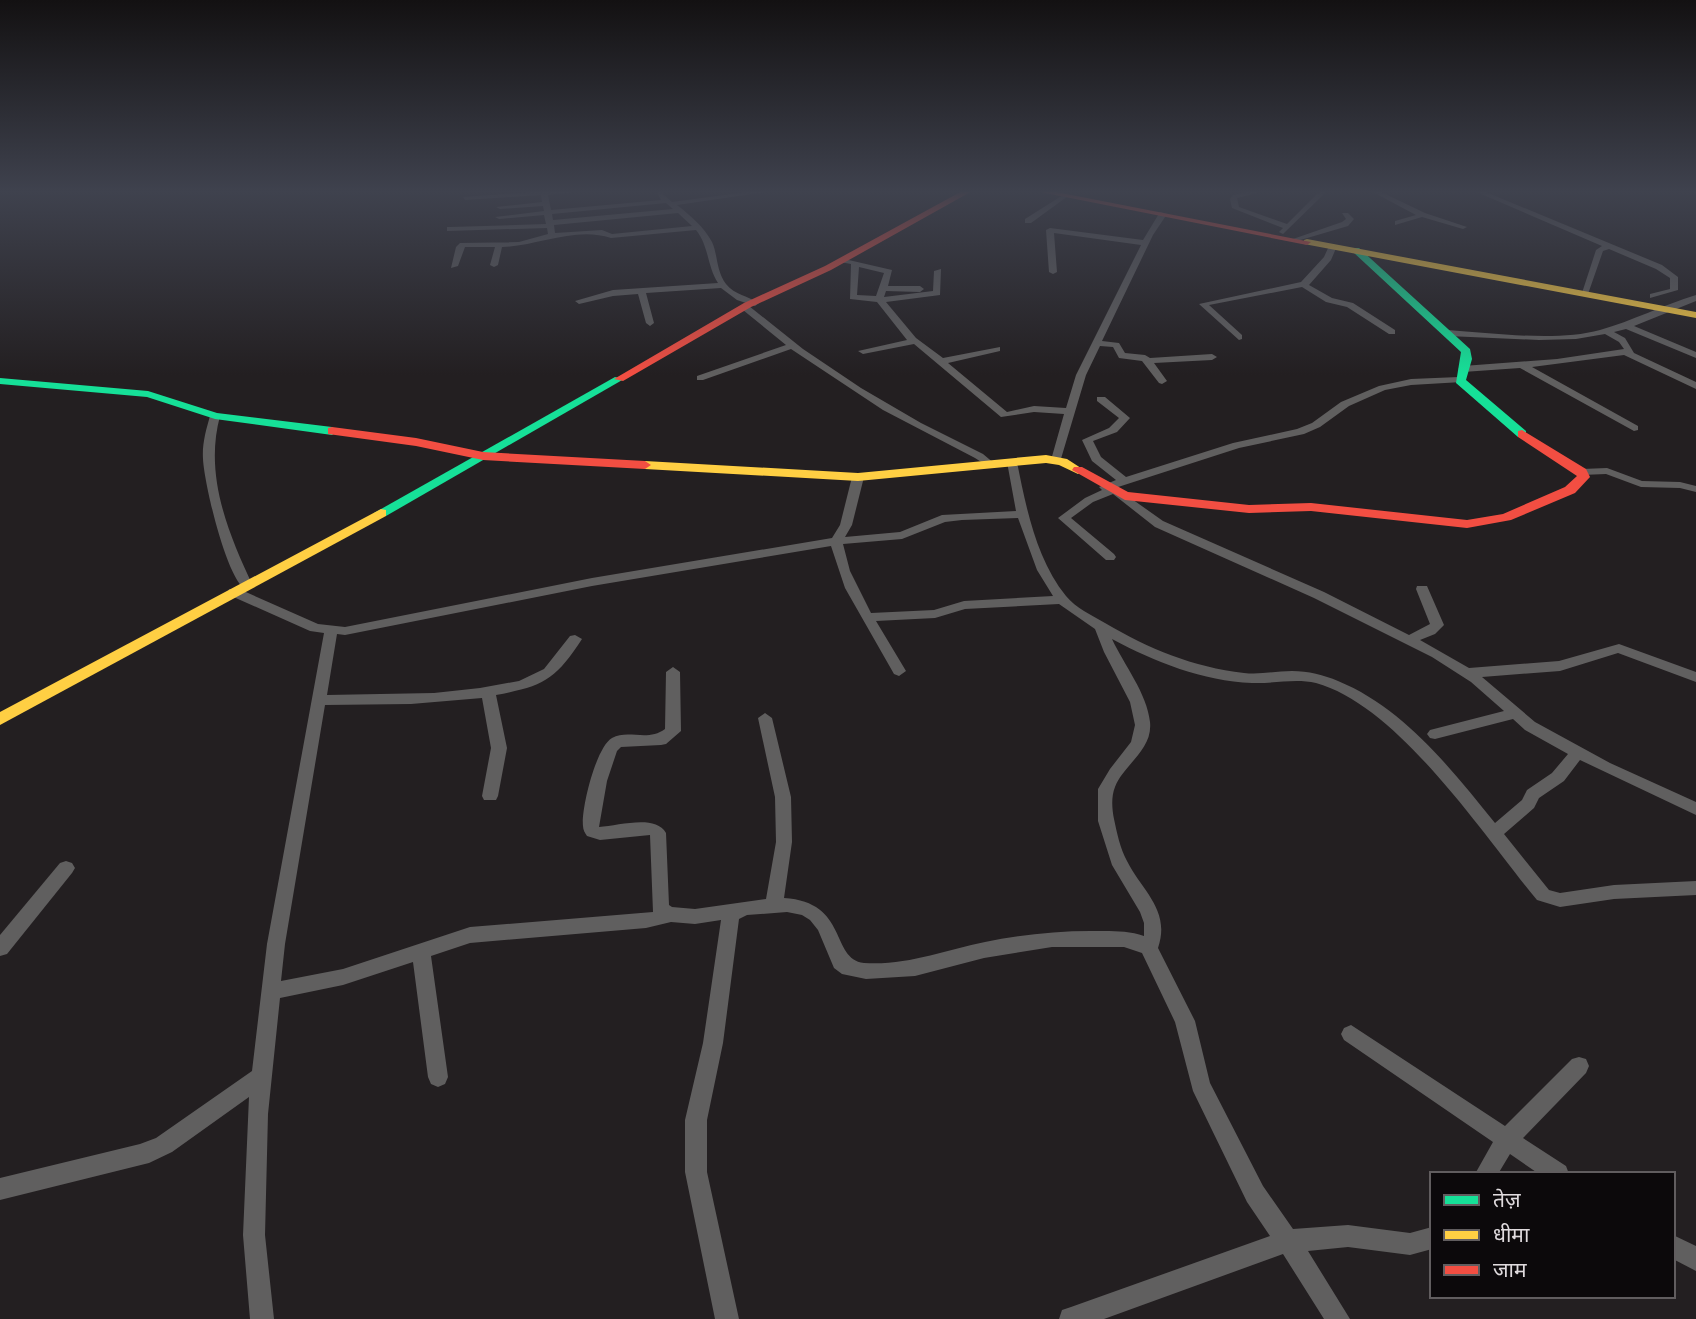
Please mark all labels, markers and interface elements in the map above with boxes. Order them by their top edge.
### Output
legend [1430,1172,1675,1298]
text: तेज़ [1493,1186,1521,1212]
text: धीमा [1493,1221,1530,1247]
text: जाम [1493,1256,1527,1282]

